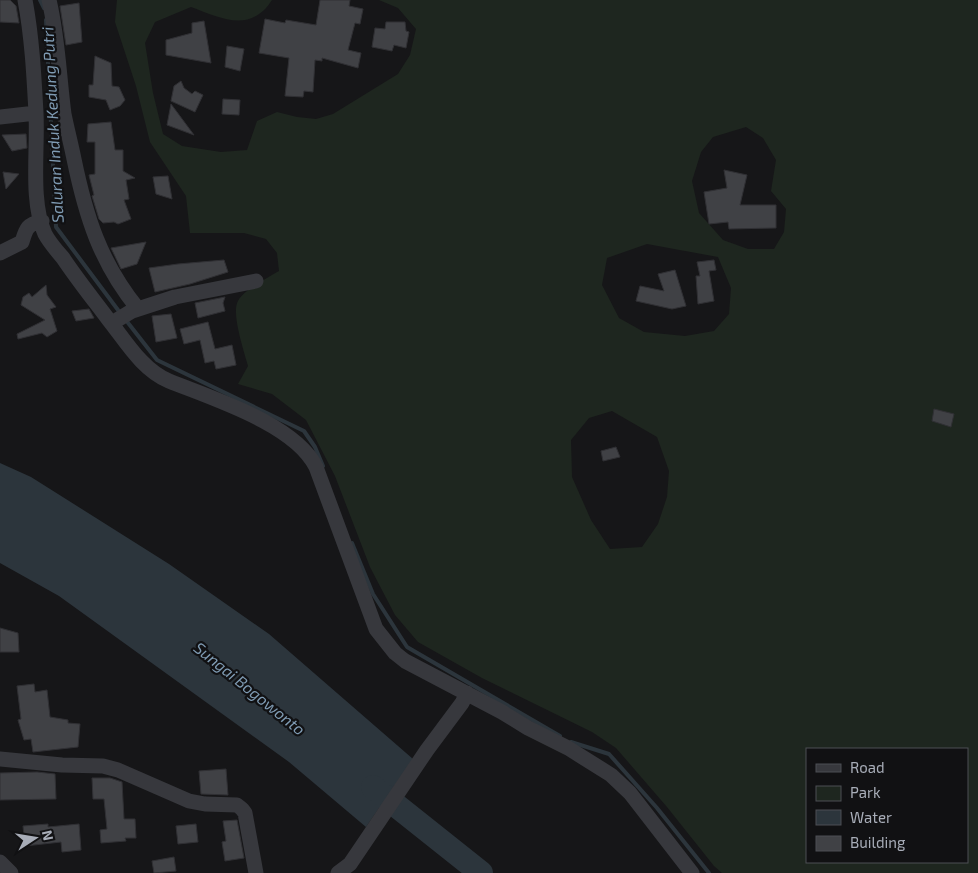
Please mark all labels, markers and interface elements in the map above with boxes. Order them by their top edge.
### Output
water label: Saluran Induk Kedung Putri [37,26,67,224]
water label: Sungai Bogowonto [191,637,309,739]
legend [806,748,968,863]
text: Road [850,758,885,776]
text: Park [850,783,881,801]
text: Water [850,808,892,826]
north arrow [10,813,60,863]
text: N [39,828,58,842]
text: Building [850,833,906,851]

